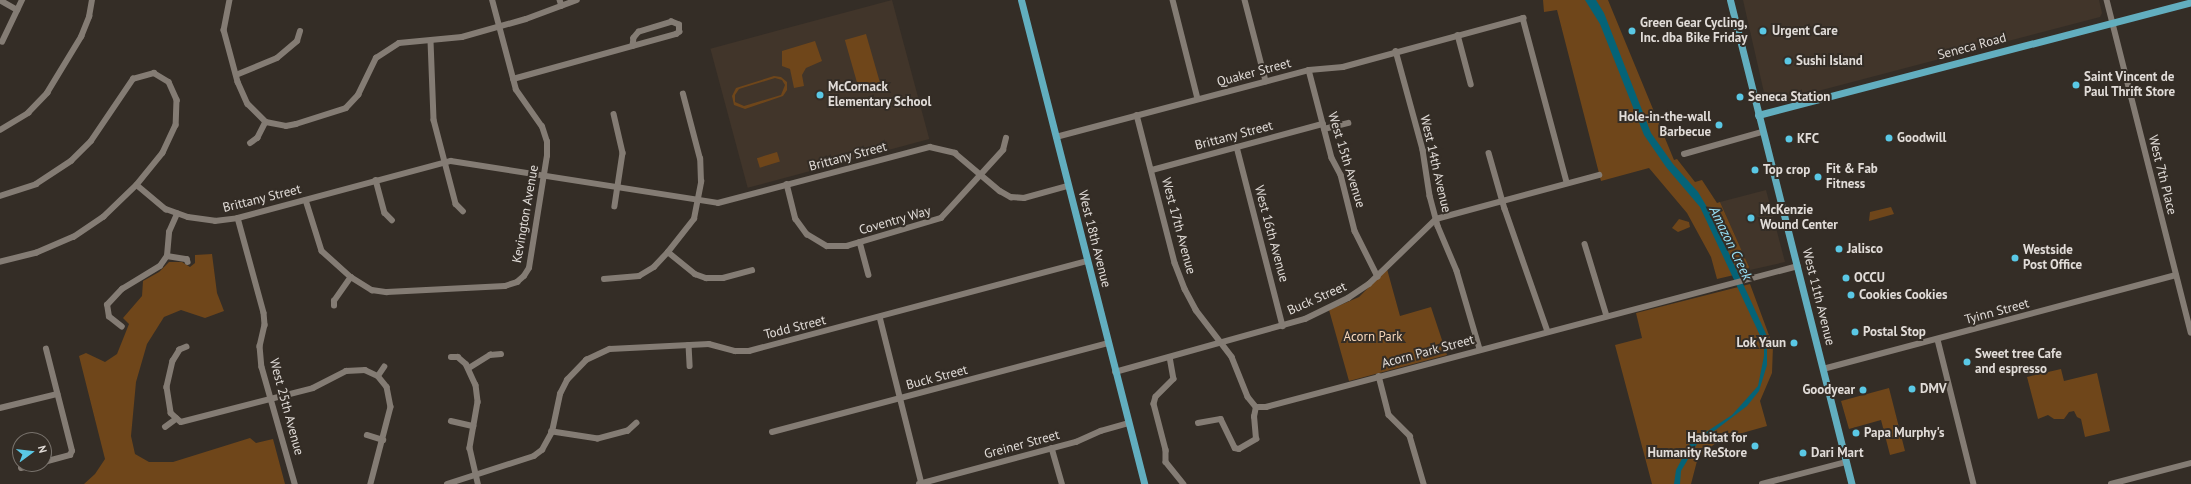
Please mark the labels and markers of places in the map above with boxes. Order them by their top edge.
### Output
place label: Green Gear Cycling, Inc. dba Bike Friday [1640,16,1748,47]
place label: Urgent Care [1772,23,1838,39]
marker: Urgent Care [1757,25,1769,37]
marker: Green Gear Cycling, Inc. dba Bike Friday [1627,26,1637,36]
place label: Sushi Island [1796,53,1863,69]
marker: Sushi Island [1783,56,1793,66]
place label: Saint Vincent de Paul Thrift Store [2084,70,2176,101]
place label: McCornack Elementary School [828,80,932,111]
marker: Saint Vincent de Paul Thrift Store [2071,80,2081,90]
place label: Seneca Station [1748,89,1830,105]
marker: McCornack Elementary School [815,90,825,100]
marker: Seneca Station [1735,92,1745,102]
place label: Hole-in-the-wall Barbecue [1619,110,1711,141]
marker: Hole-in-the-wall Barbecue [1714,120,1724,130]
place label: Goodwill [1897,130,1946,146]
place label: KFC [1797,131,1819,147]
marker: Goodwill [1884,133,1894,143]
marker: KFC [1784,134,1794,144]
place label: Top crop [1763,162,1810,178]
place label: Fit & Fab Fitness [1826,162,1878,193]
marker: Top crop [1750,165,1760,175]
marker: Fit & Fab Fitness [1813,172,1823,182]
place label: McKenzie Wound Center [1760,203,1838,234]
marker: McKenzie Wound Center [1745,212,1757,224]
place label: Jalisco [1847,241,1883,257]
place label: Westside Post Office [2023,243,2082,274]
marker: Jalisco [1834,244,1844,254]
marker: Westside Post Office [2010,253,2020,263]
place label: OCCU [1854,270,1885,286]
marker: OCCU [1841,273,1851,283]
place label: Cookies Cookies [1859,287,1948,303]
marker: Cookies Cookies [1846,290,1856,300]
place label: Postal Stop [1863,324,1926,340]
marker: Postal Stop [1850,327,1860,337]
place label: Lok Yaun [1736,335,1786,351]
marker: Lok Yaun [1789,338,1799,348]
place label: Sweet tree Cafe and espresso [1975,347,2062,378]
marker: Sweet tree Cafe and espresso [1962,357,1972,367]
place label: DMV [1920,381,1947,397]
place label: Goodyear [1802,382,1855,398]
marker: DMV [1907,384,1917,394]
marker: Goodyear [1858,385,1868,395]
place label: Papa Murphy's [1864,425,1944,441]
marker: Papa Murphy's [1851,428,1861,438]
place label: Habitat for Humanity ReStore [1647,431,1747,462]
marker: Habitat for Humanity ReStore [1750,441,1760,451]
place label: Dari Mart [1811,445,1864,461]
marker: Dari Mart [1798,448,1808,458]

